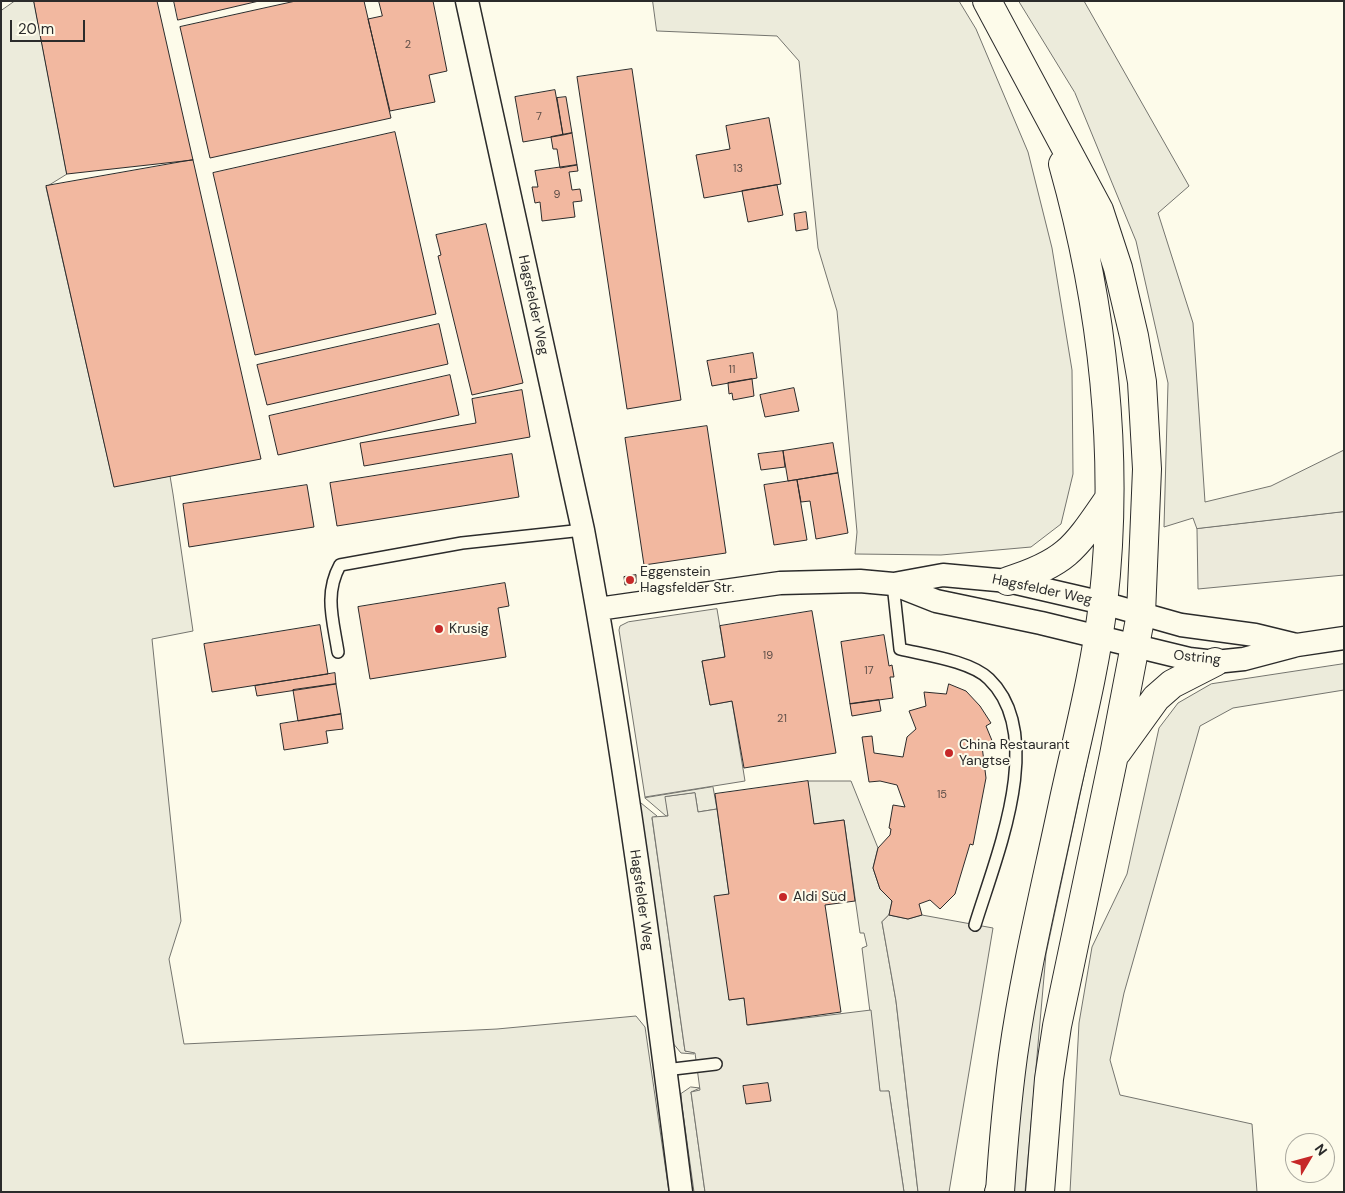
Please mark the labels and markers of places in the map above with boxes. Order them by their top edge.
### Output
place label: Eggenstein Hagsfelder Str. [640,564,734,596]
marker: Eggenstein Hagsfelder Str. [624,574,636,586]
place label: Krusig [449,621,489,637]
marker: Krusig [433,623,445,635]
place label: China Restaurant Yangtse [959,737,1070,770]
marker: China Restaurant Yangtse [943,747,955,759]
place label: Aldi Süd [793,889,846,905]
marker: Aldi Süd [777,891,789,903]

